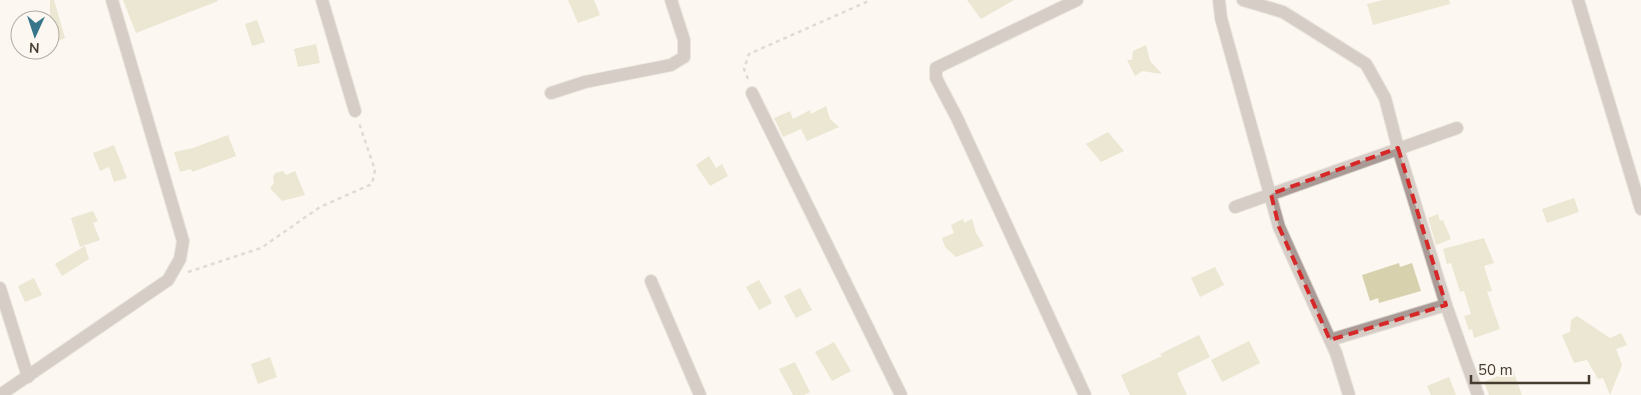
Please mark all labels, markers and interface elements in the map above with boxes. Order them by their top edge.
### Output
north arrow [10,10,60,60]
text: N [29,38,40,57]
scale bar [1471,352,1588,384]
text: 50 m [1478,360,1513,380]

